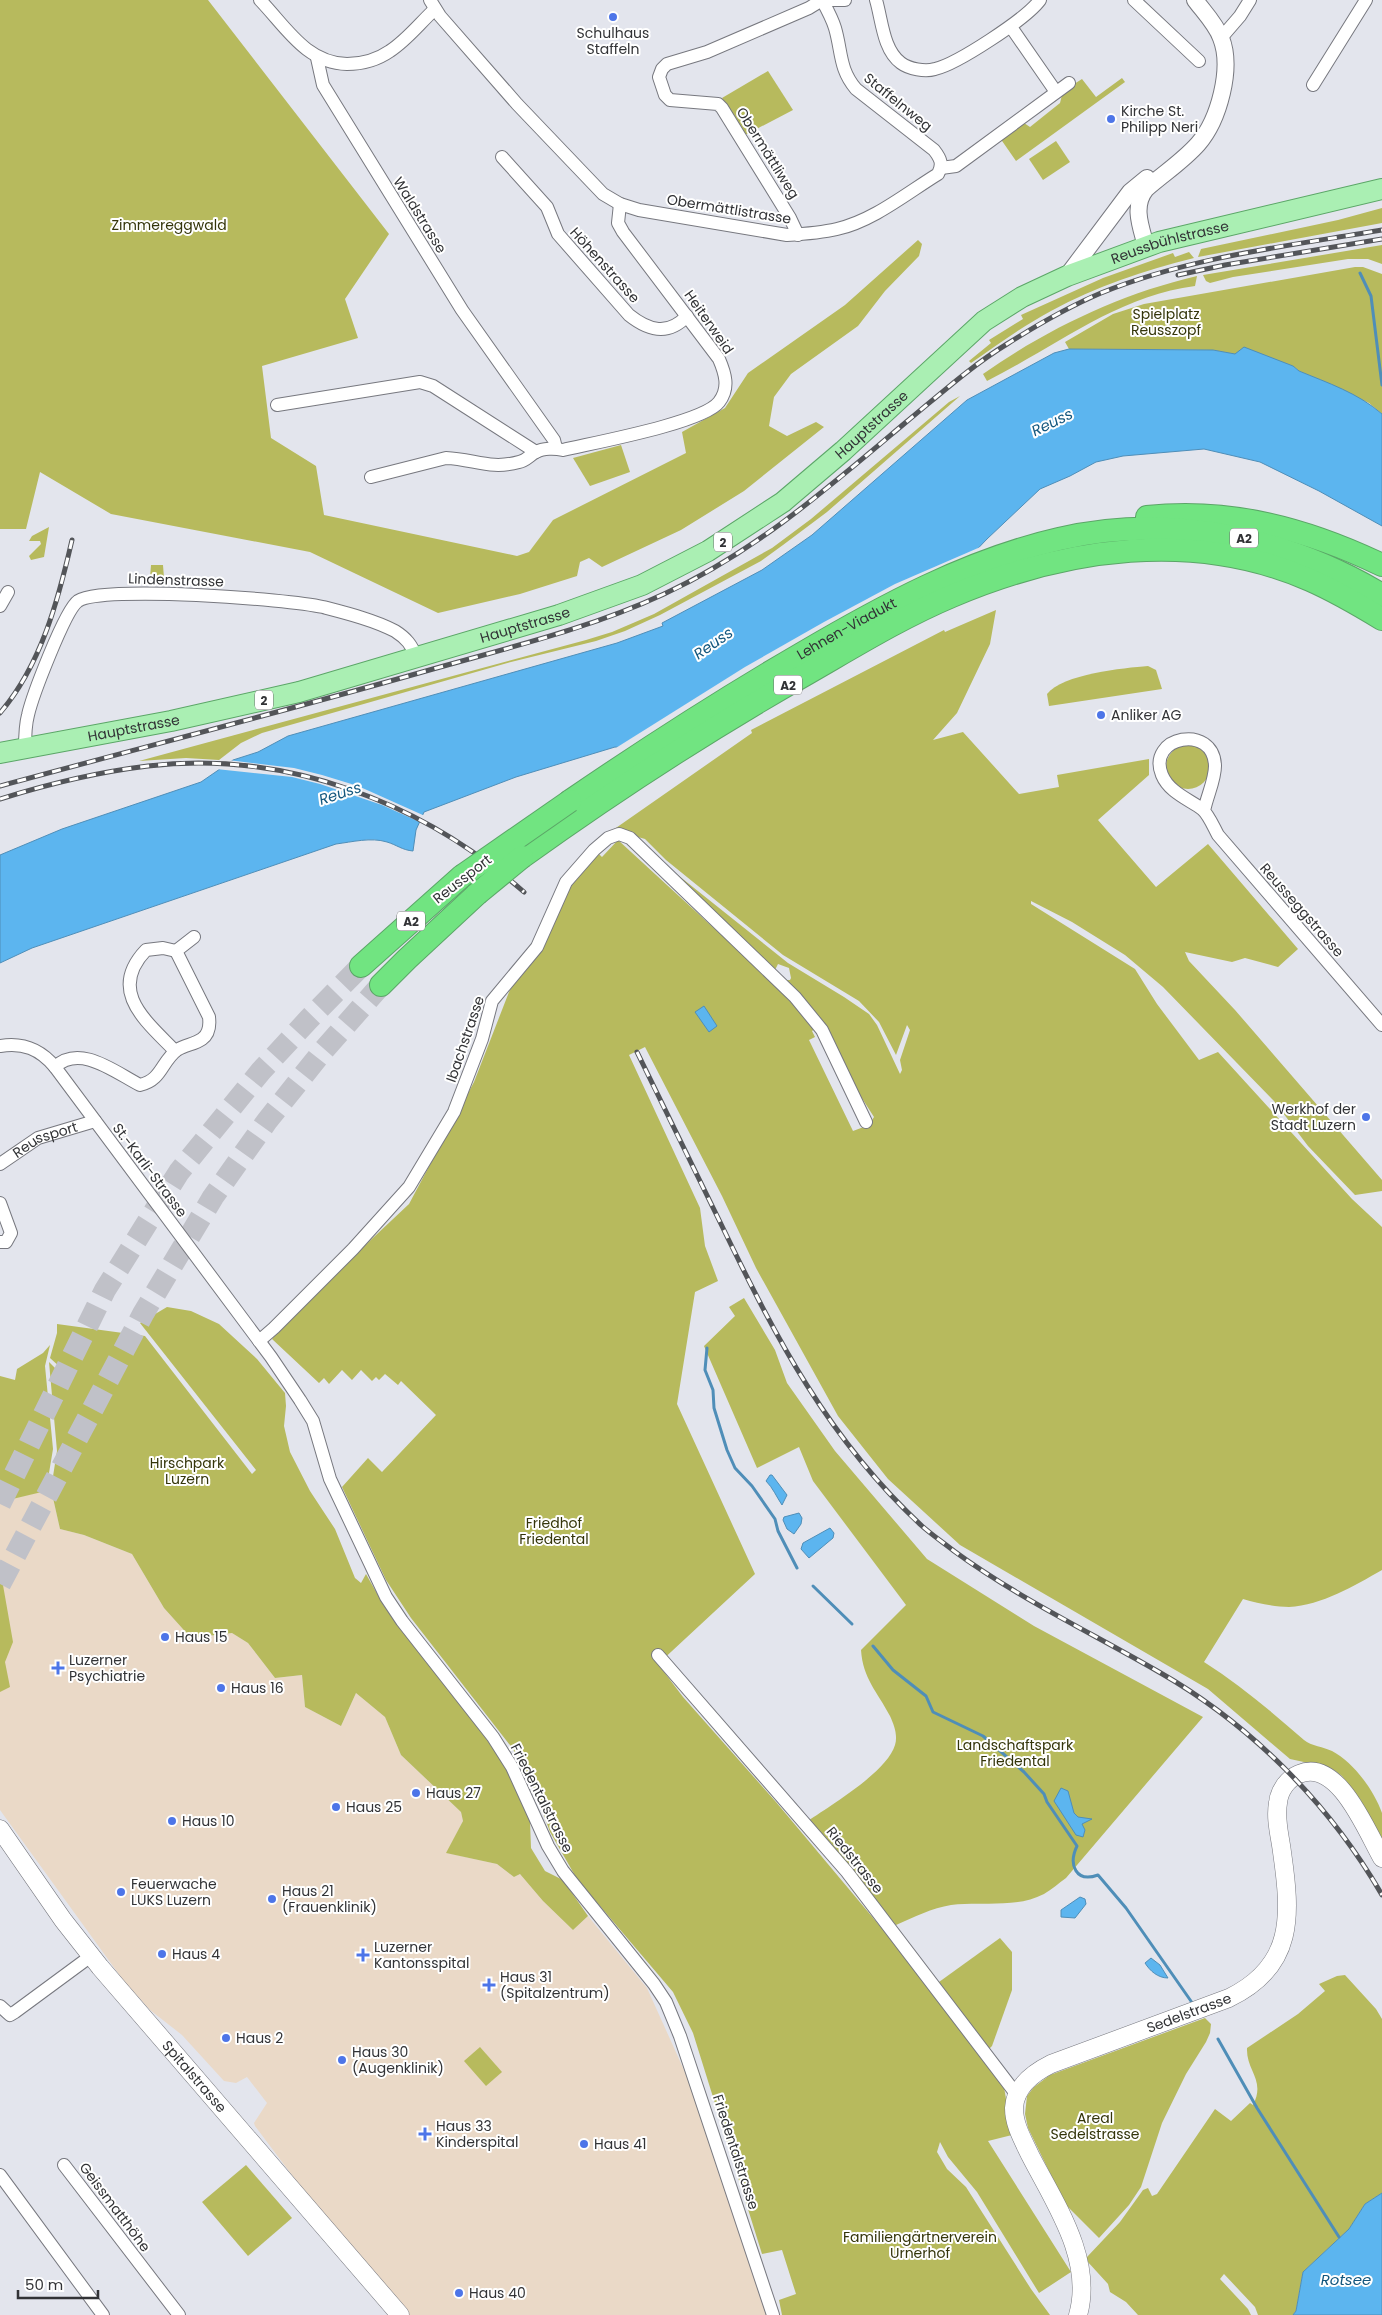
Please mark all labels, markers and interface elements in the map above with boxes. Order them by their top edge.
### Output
marker: Schulhaus Staffeln [607,11,619,23]
place label: Schulhaus Staffeln [577,23,649,59]
street label: Staffelnweg [860,68,936,136]
place label: Kirche St. Philipp Neri [1121,101,1198,137]
street label: Obermättliweg [732,103,804,203]
marker: Kirche St. Philipp Neri [1105,113,1117,125]
street label: Waldstrasse [389,173,452,257]
street label: Obermättlistrasse [665,189,793,229]
park label: Zimmereggwald [111,215,227,235]
street label: Reussbühlstrasse [1108,216,1231,269]
street label: Höhenstrasse [566,223,645,307]
street label: Heiterweid [680,286,738,358]
park label: Spielplatz Reusszopf [1131,304,1201,340]
street label: Hauptstrasse [831,386,913,464]
water label: Reuss [1028,403,1076,441]
road number: A2 [1230,528,1258,548]
road number: 2 [714,532,732,552]
street label: Lindenstrasse [128,568,225,592]
street label: Lehnen-Viadukt [793,593,900,664]
street label: Hauptstrasse [478,602,573,648]
water label: Reuss [689,622,737,664]
road number: A2 [774,676,802,694]
road number: 2 [255,690,273,710]
place label: Anliker AG [1111,705,1182,725]
street label: Hauptstrasse [86,709,182,746]
marker: Anliker AG [1095,709,1107,721]
water label: Reuss [316,776,364,810]
street label: Reussport [428,850,496,908]
street label: Reusseggstrasse [1255,859,1349,962]
road number: A2 [397,911,425,930]
street label: Ibachstrasse [441,993,489,1085]
place label: Werkhof der Stadt Luzern [1271,1099,1356,1135]
marker: Werkhof der Stadt Luzern [1360,1111,1372,1123]
street label: Reussport [9,1117,80,1163]
street label: St.-Karli-Strasse [108,1119,192,1221]
park label: Hirschpark Luzern [150,1453,225,1489]
park label: Friedhof Friedental [519,1513,589,1549]
place label: Haus 15 [175,1627,227,1647]
marker: Haus 15 [159,1631,171,1643]
place label: Luzerner Psychiatrie [69,1650,145,1686]
marker: Luzerner Psychiatrie [51,1661,65,1675]
place label: Haus 16 [231,1678,284,1698]
marker: Haus 16 [215,1682,227,1694]
park label: Landschaftspark Friedental [957,1735,1074,1771]
street label: Friedentalstrasse [506,1740,578,1856]
place label: Haus 27 [426,1783,481,1803]
marker: Haus 27 [410,1787,422,1799]
place label: Haus 25 [346,1797,402,1817]
marker: Haus 25 [330,1801,342,1813]
place label: Haus 10 [182,1811,234,1831]
marker: Haus 10 [166,1815,178,1827]
street label: Riedstrasse [822,1822,888,1898]
place label: Feuerwache LUKS Luzern [131,1874,217,1910]
place label: Haus 21 (Frauenklinik) [282,1881,377,1917]
marker: Feuerwache LUKS Luzern [115,1886,127,1898]
marker: Haus 21 (Frauenklinik) [266,1893,278,1905]
place label: Luzerner Kantonsspital [374,1937,469,1973]
place label: Haus 4 [172,1944,220,1964]
marker: Haus 4 [156,1948,168,1960]
marker: Luzerner Kantonsspital [356,1948,370,1962]
place label: Haus 31 (Spitalzentrum) [500,1967,610,2003]
marker: Haus 31 (Spitalzentrum) [482,1978,496,1992]
street label: Sedelstrasse [1144,1988,1234,2038]
place label: Haus 2 [236,2028,283,2048]
marker: Haus 2 [220,2032,232,2044]
street label: Spitalstrasse [158,2036,231,2117]
place label: Haus 30 (Augenklinik) [352,2042,444,2078]
marker: Haus 30 (Augenklinik) [336,2054,348,2066]
street label: Friedentalstrasse [708,2092,764,2212]
park label: Areal Sedelstrasse [1051,2108,1140,2144]
place label: Haus 33 Kinderspital [436,2116,518,2152]
marker: Haus 33 Kinderspital [418,2127,432,2141]
place label: Haus 41 [594,2134,646,2154]
marker: Haus 41 [578,2138,590,2150]
street label: Geissmatthöhe [75,2158,155,2256]
park label: Familiengärtnerverein Urnerhof [843,2227,997,2263]
scale bar [18,2268,98,2300]
water label: Rotsee [1321,2269,1371,2290]
text: 50 m [25,2274,63,2295]
place label: Haus 40 [469,2283,526,2303]
marker: Haus 40 [453,2287,465,2299]

